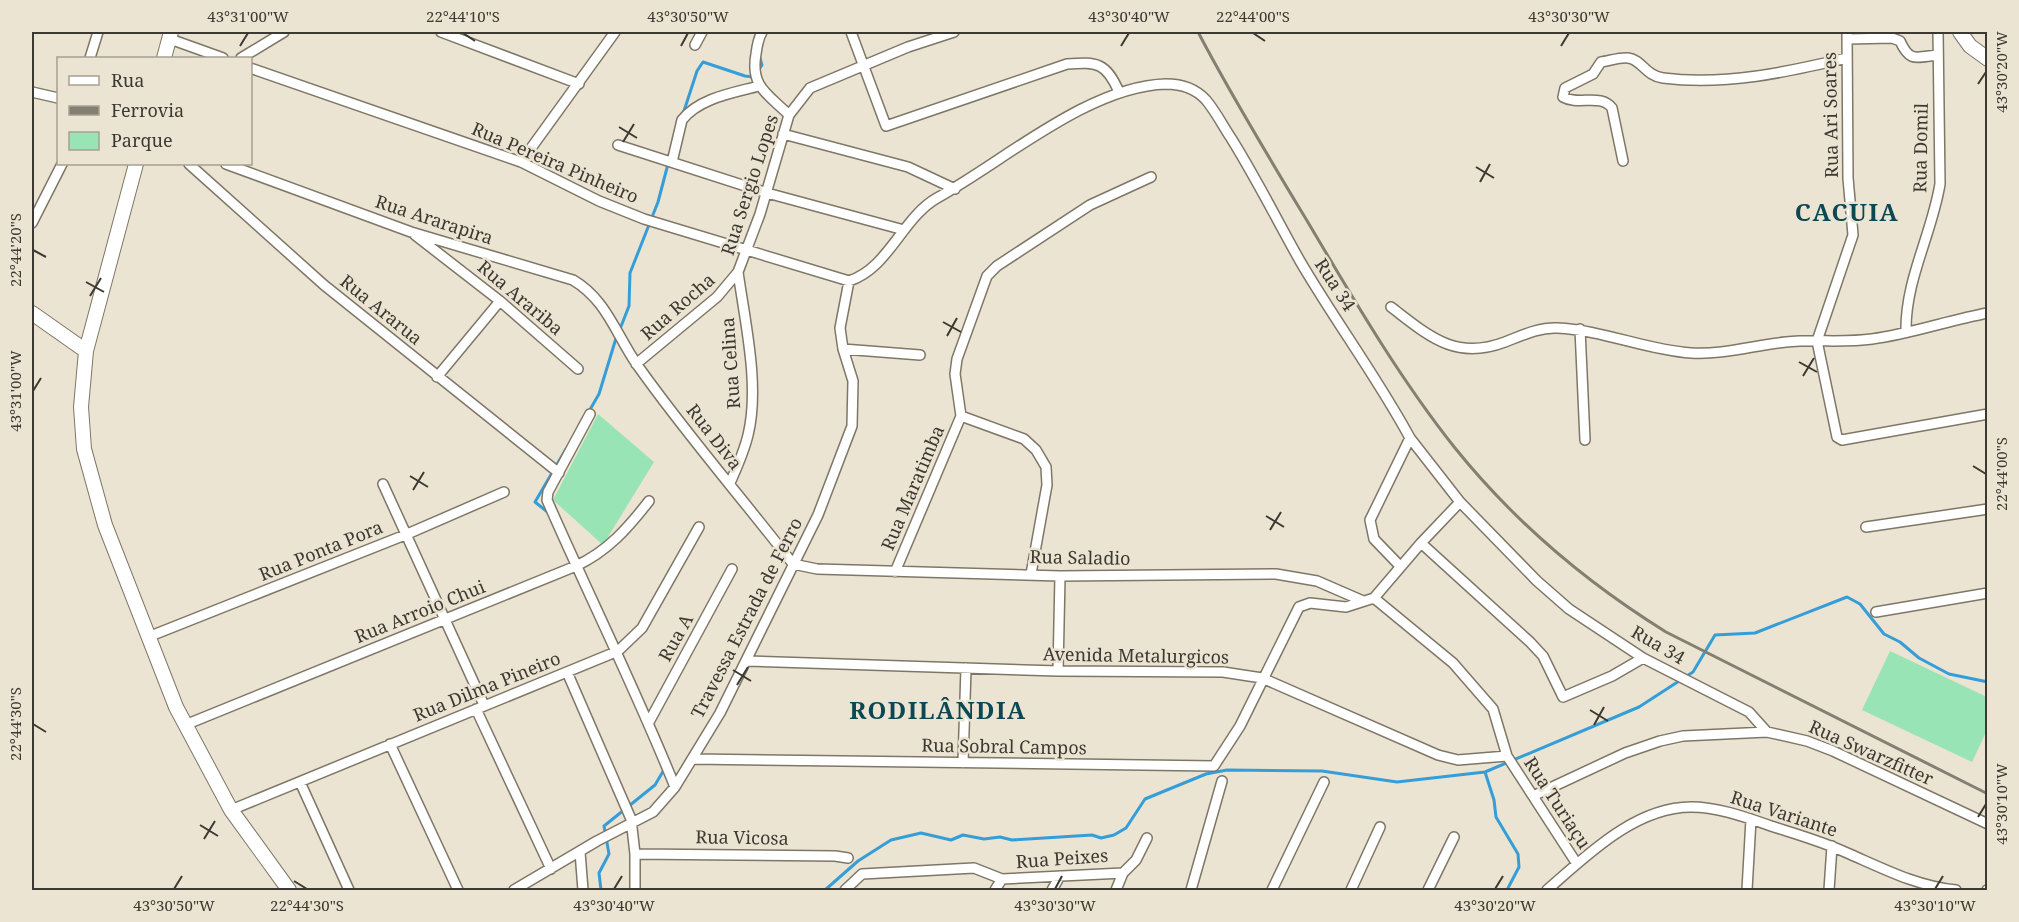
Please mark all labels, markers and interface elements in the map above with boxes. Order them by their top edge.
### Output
text: 43°31'00"W [207,6,289,26]
text: 22°44'10"S [426,6,500,26]
text: 43°30'50"W [647,6,729,26]
text: 43°30'40"W [1088,6,1170,26]
text: 22°44'00"S [1216,6,1290,26]
text: 43°30'30"W [1528,6,1610,26]
text: 43°30'20"W [1991,31,2011,113]
street label: Rua Ari Soares [1817,52,1843,178]
legend [57,57,252,165]
text: Rua [111,68,144,92]
text: Ferrovia [111,98,184,122]
street label: Rua Domil [1907,102,1933,193]
street label: Rua Sergio Lopes [715,111,783,258]
street label: Rua Pereira Pinheiro [468,116,643,208]
text: Parque [111,128,173,152]
street label: Rua Ararapira [372,189,496,249]
district label: CACUIA [1795,195,1899,228]
text: 22°44'20"S [5,213,25,287]
street label: Rua Arariba [473,254,568,340]
street label: Rua 34 [1310,254,1362,315]
street label: Rua Rocha [635,267,719,345]
street label: Rua Ararua [336,269,428,350]
street label: Rua Celina [715,316,745,410]
text: 43°31'00"W [5,350,25,432]
street label: Rua Diva [681,398,748,474]
street label: Rua Maratimba [875,421,949,554]
text: 22°44'00"S [1991,437,2011,511]
street label: Travessa Estrada de Ferro [685,513,807,722]
street label: Rua Ponta Pora [255,514,386,586]
street label: Rua Saladio [1029,544,1131,570]
street label: Rua Arroio Chui [351,574,489,648]
street label: Rua A [652,609,698,666]
street label: Rua 34 [1627,619,1690,669]
street label: Avenida Metalurgicos [1043,641,1229,669]
street label: Rua Dilma Pineiro [409,646,564,727]
text: 22°44'30"S [5,687,25,761]
district label: RODILÂNDIA [849,693,1027,726]
street label: Rua Swarzfitter [1805,714,1938,790]
street label: Rua Sobral Campos [921,733,1087,759]
street label: Rua Turiaçu [1519,752,1597,854]
text: 43°30'10"W [1991,763,2011,845]
street label: Rua Variante [1728,784,1841,842]
street label: Rua Vicosa [695,824,789,850]
street label: Rua Peixes [1015,843,1109,873]
text: 43°30'50"W [133,895,215,915]
text: 22°44'30"S [270,895,344,915]
text: 43°30'40"W [573,895,655,915]
text: 43°30'30"W [1014,895,1096,915]
text: 43°30'20"W [1454,895,1536,915]
text: 43°30'10"W [1894,895,1976,915]

